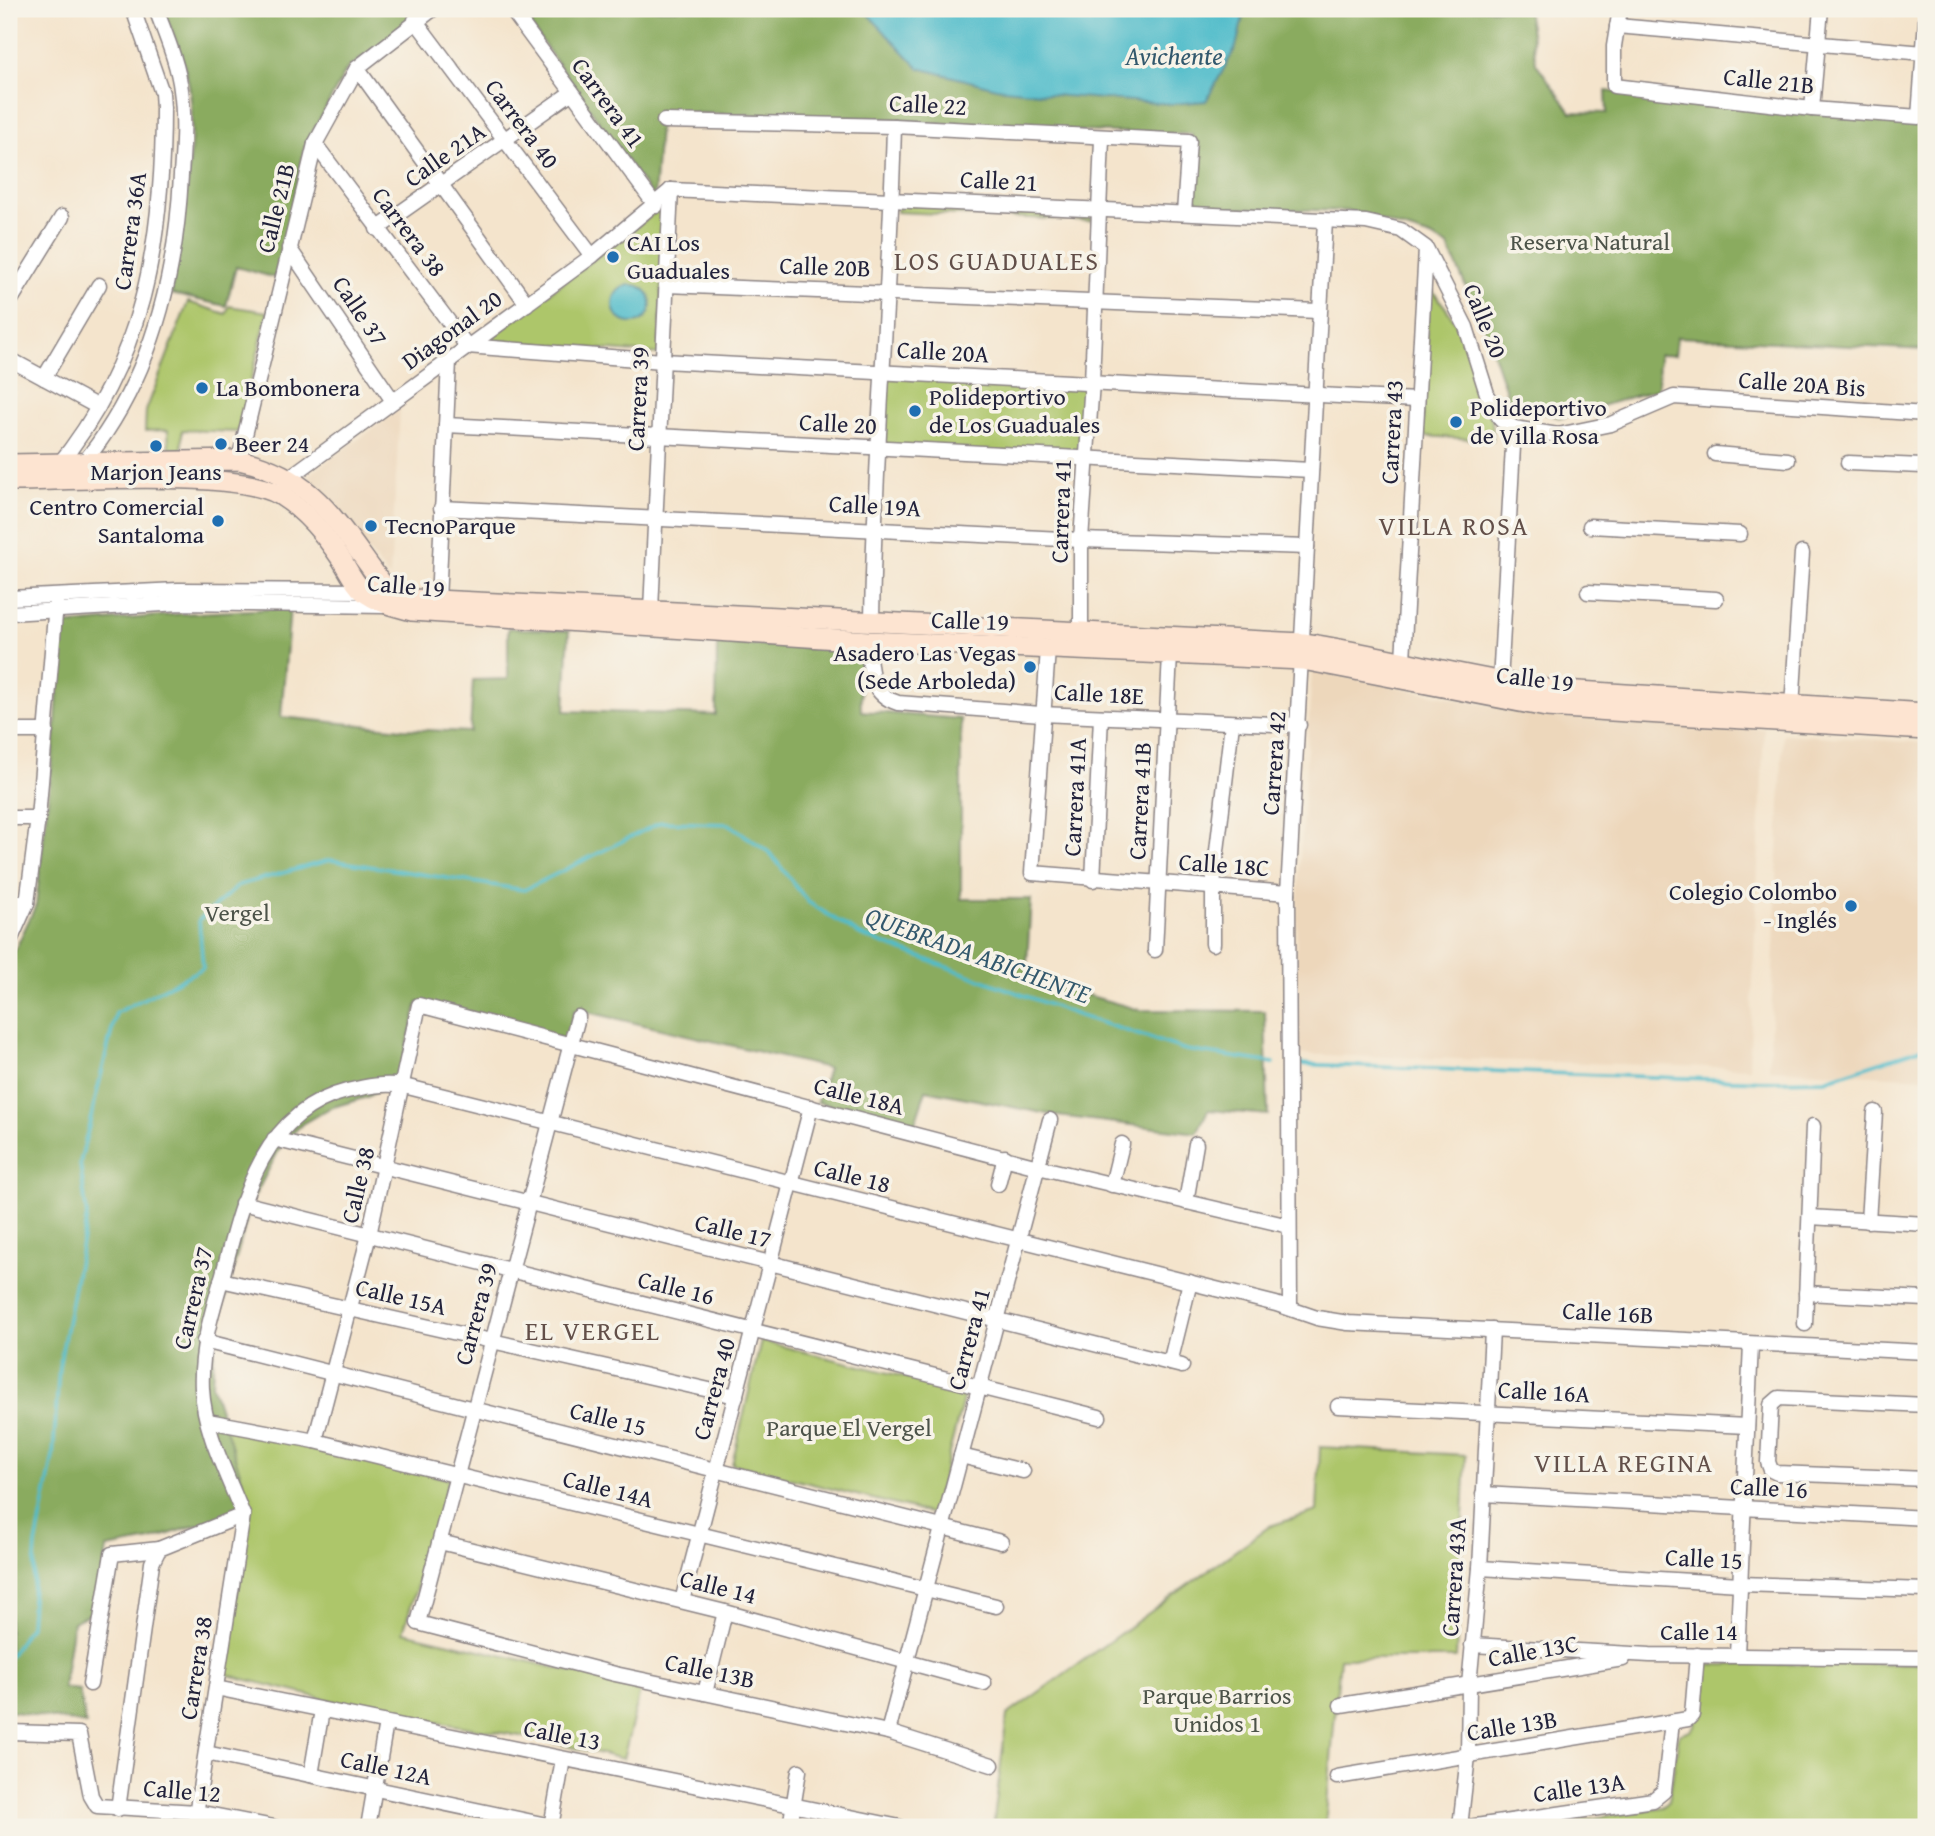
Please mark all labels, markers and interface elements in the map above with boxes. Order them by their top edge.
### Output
water label: Avichente [1124,36,1223,75]
street label: Carrera 41 [564,50,653,155]
street label: Calle 21B [1722,58,1816,103]
street label: Carrera 40 [477,71,568,176]
street label: Calle 22 [888,85,968,124]
street label: Calle 21A [397,114,493,195]
street label: Calle 21B [248,159,304,256]
street label: Calle 21 [959,161,1039,200]
street label: Carrera 36A [104,169,155,292]
street label: Carrera 38 [364,179,455,284]
park label: Reserva Natural [1510,224,1670,259]
place label: CAI Los Guaduales [627,225,730,288]
district label: LOS GUADUALES [894,241,1100,280]
street label: Calle 20B [779,247,871,286]
marker: CAI Los Guaduales [605,249,621,265]
street label: Calle 37 [324,269,397,353]
street label: Calle 20 [1455,278,1516,363]
street label: Diagonal 20 [394,281,509,378]
street label: Calle 20A [896,332,990,371]
street label: Carrera 39 [617,346,658,452]
street label: Calle 20A Bis [1737,362,1867,405]
place label: La Bombonera [216,370,361,405]
place label: Polideportivo de Los Guaduales [929,379,1100,442]
street label: Carrera 43 [1371,379,1412,485]
marker: La Bombonera [194,380,210,396]
place label: Polideportivo de Villa Rosa [1470,390,1607,453]
marker: Polideportivo de Los Guaduales [907,403,923,419]
street label: Calle 20 [798,404,878,443]
marker: Polideportivo de Villa Rosa [1448,414,1464,430]
place label: Beer 24 [235,426,309,461]
marker: Beer 24 [213,436,229,452]
marker: Marjon Jeans [148,438,164,454]
place label: Marjon Jeans [90,454,222,489]
street label: Carrera 41 [1041,458,1080,564]
street label: Calle 19A [828,486,922,525]
place label: Centro Comercial Santaloma [30,489,205,552]
district label: VILLA ROSA [1378,506,1530,545]
place label: TecnoParque [385,508,516,543]
marker: Centro Comercial Santaloma [210,513,226,529]
marker: TecnoParque [363,518,379,534]
street label: Calle 19 [366,565,446,606]
street label: Calle 19 [931,602,1009,639]
place label: Asadero Las Vegas (Sede Arboleda) [833,635,1016,698]
street label: Calle 19 [1494,656,1576,701]
marker: Asadero Las Vegas (Sede Arboleda) [1022,659,1038,675]
street label: Calle 18E [1053,674,1145,713]
street label: Carrera 42 [1252,710,1295,816]
street label: Carrera 41A [1054,736,1095,857]
street label: Carrera 41B [1119,741,1160,861]
street label: Calle 18C [1178,844,1270,885]
place label: Colegio Colombo - Inglés [1669,874,1837,937]
park label: Vergel [204,895,270,930]
water label: QUEBRADA ABICHENTE [860,896,1097,1014]
marker: Colegio Colombo - Inglés [1843,898,1859,914]
street label: Calle 18A [810,1067,908,1124]
street label: Calle 38 [332,1143,383,1227]
street label: Calle 18 [810,1149,894,1202]
street label: Calle 17 [691,1204,775,1257]
street label: Carrera 37 [164,1243,221,1353]
street label: Carrera 39 [445,1259,506,1369]
street label: Calle 16 [634,1261,718,1314]
street label: Calle 15A [352,1269,450,1324]
street label: Carrera 41 [938,1284,999,1394]
street label: Calle 16B [1562,1293,1654,1332]
district label: EL VERGEL [525,1311,661,1350]
street label: Carrera 40 [683,1334,744,1444]
street label: Calle 16A [1497,1372,1591,1411]
street label: Calle 15 [566,1392,650,1445]
park label: Parque El Vergel [766,1410,932,1445]
district label: VILLA REGINA [1534,1443,1714,1482]
street label: Calle 14A [559,1460,657,1517]
street label: Calle 16 [1729,1468,1809,1507]
street label: Carrera 43A [1432,1516,1475,1638]
street label: Calle 15 [1664,1539,1744,1578]
street label: Calle 14 [676,1560,760,1613]
street label: Carrera 38 [170,1614,221,1722]
street label: Calle 14 [1660,1614,1738,1649]
street label: Calle 13C [1485,1625,1581,1676]
street label: Calle 13B [662,1644,758,1697]
park label: Parque Barrios Unidos 1 [1142,1678,1292,1741]
street label: Calle 13B [1464,1701,1560,1750]
street label: Calle 13 [521,1710,603,1759]
street label: Calle 12A [337,1741,435,1794]
street label: Calle 13A [1531,1764,1627,1811]
street label: Calle 12 [142,1770,222,1811]

